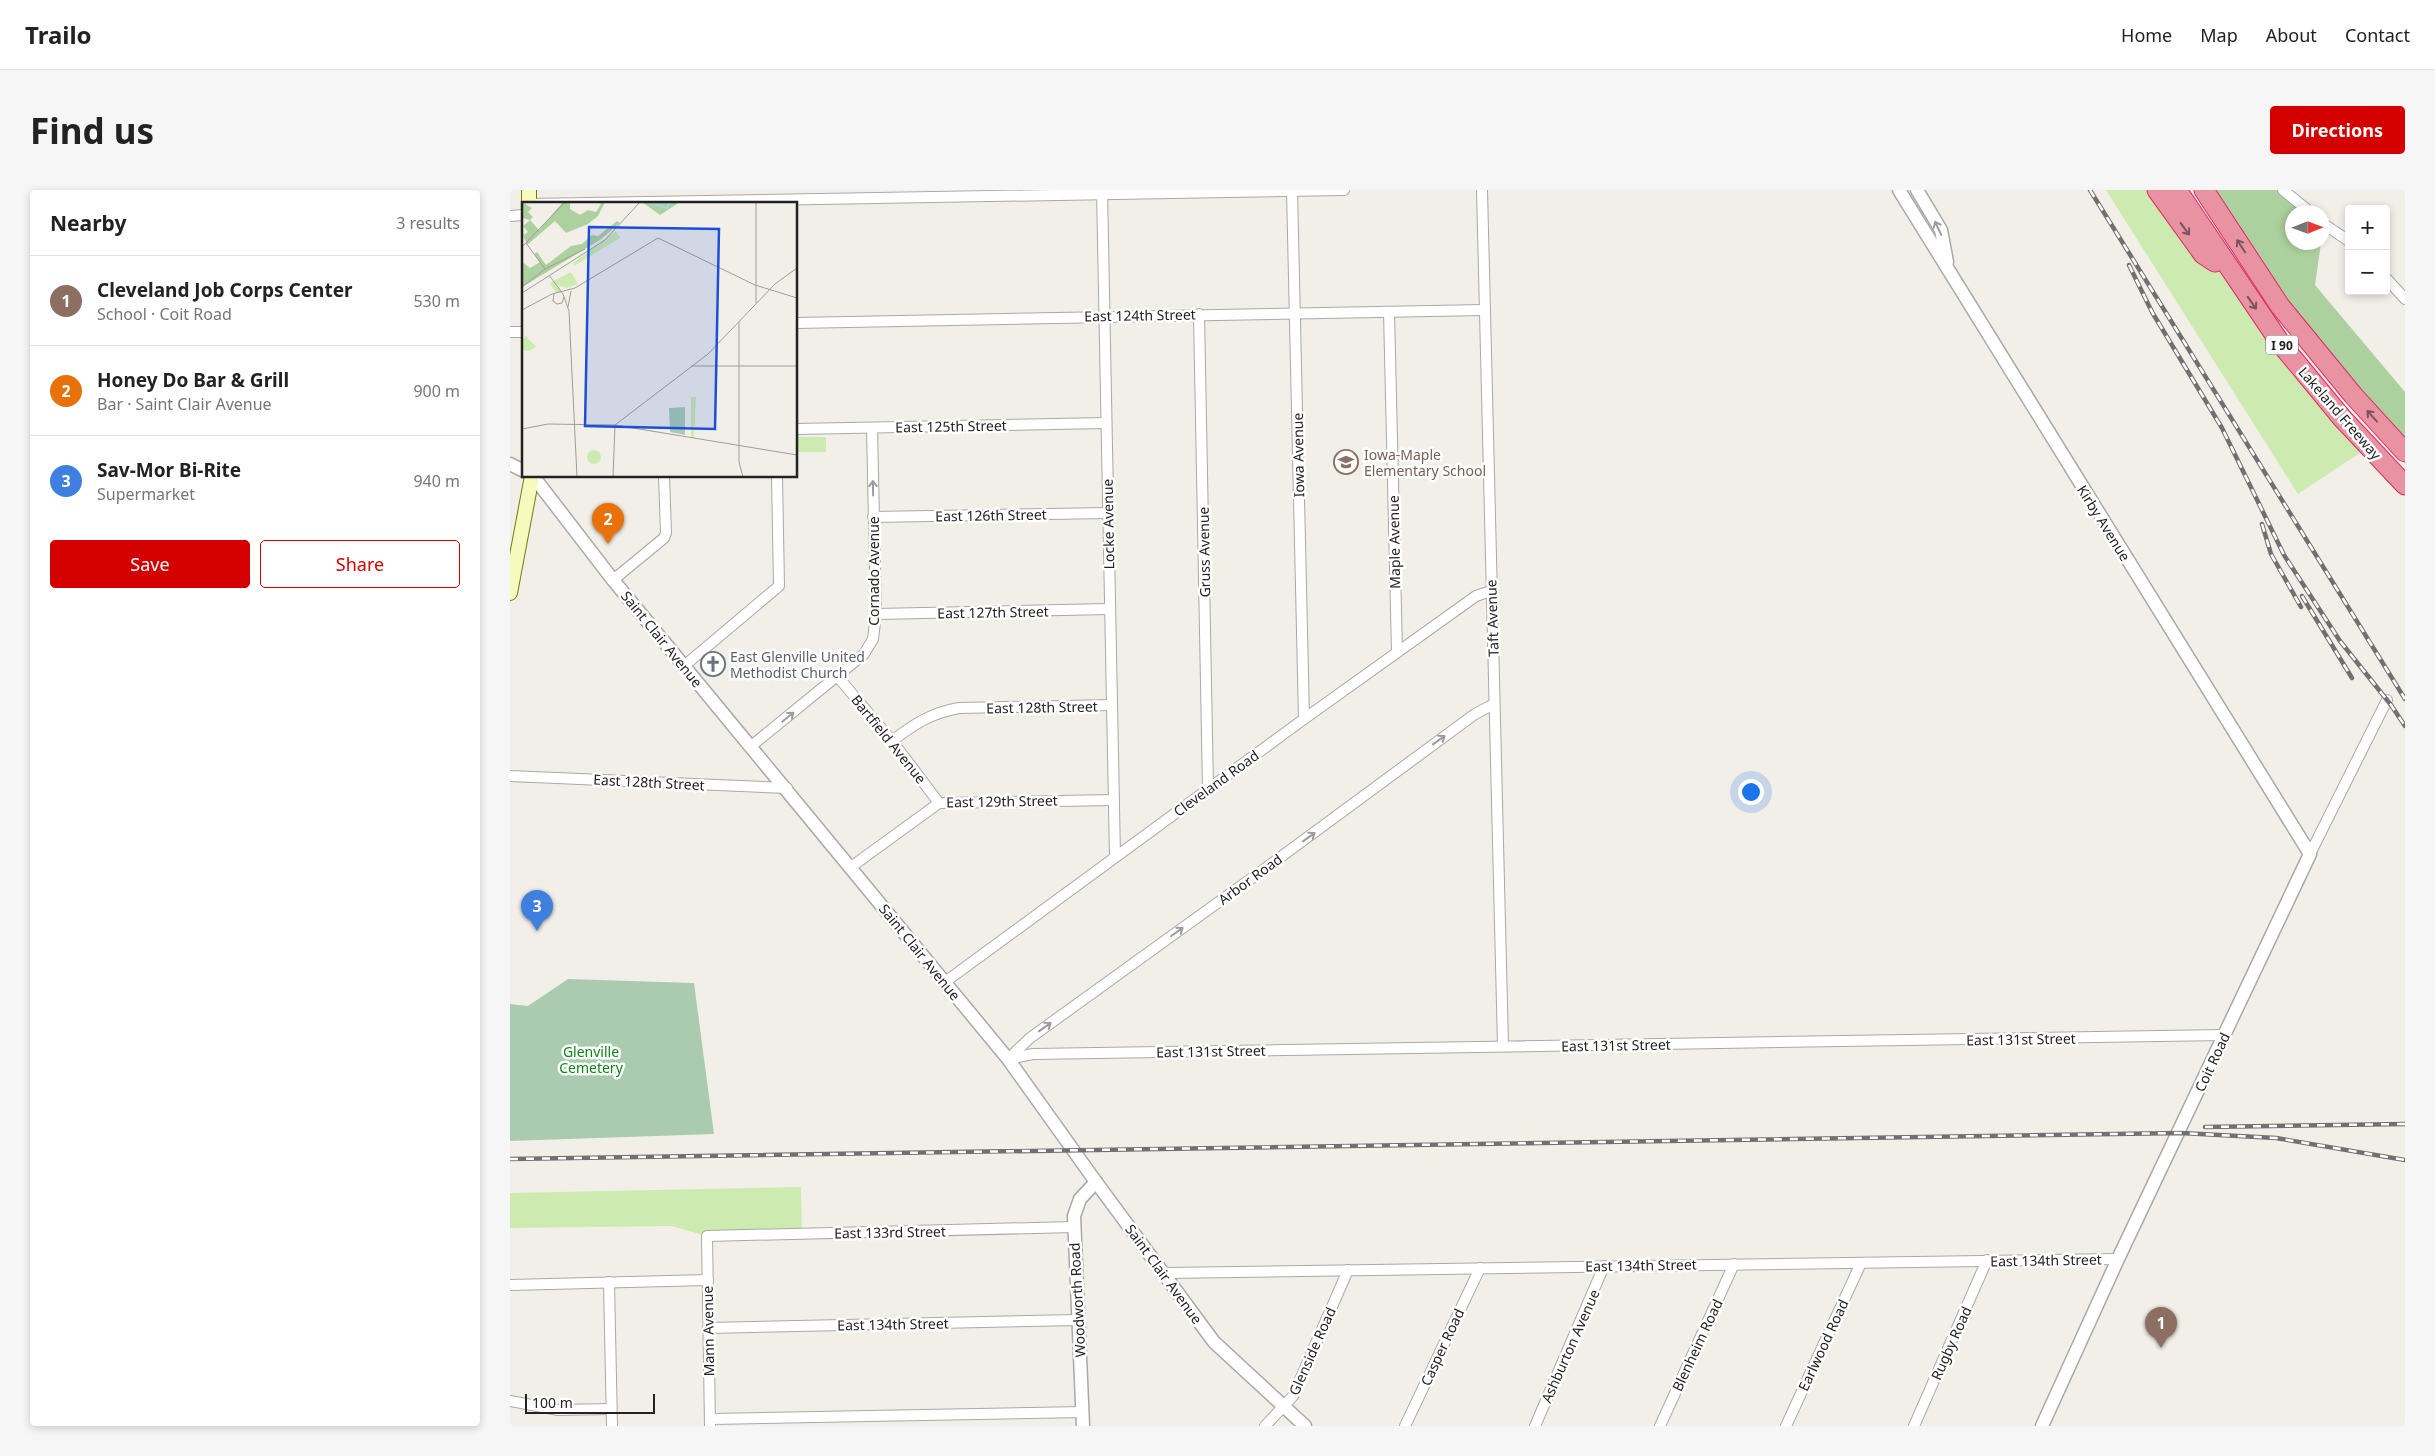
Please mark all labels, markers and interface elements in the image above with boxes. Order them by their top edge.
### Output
text: Trailo [25,18,92,51]
text: Home [2121,23,2172,47]
text: Map [2200,23,2238,47]
text: About [2266,23,2317,47]
text: Contact [2345,23,2410,47]
button: Directions [2270,106,2405,154]
text: Find us [30,107,154,154]
inset map [522,202,798,478]
north arrow [2285,205,2330,250]
map controls [2345,205,2390,295]
button: + [2345,205,2390,250]
text: Nearby [50,209,126,237]
text: 3 results [396,212,460,234]
one-way arrow [1933,220,1943,235]
one-way arrow [2180,222,2191,235]
one-way arrow [2236,240,2246,254]
button: − [2345,250,2390,295]
text: Cleveland Job Corps Center [97,277,353,303]
text: 1 [61,290,71,312]
text: 530 m [413,290,460,312]
one-way arrow [2247,296,2257,310]
text: School · Coit Road [97,303,232,325]
street label: East 124th Street [1084,305,1196,325]
road number: I 90 [2266,336,2298,354]
street label: Lakeland Freeway [2294,363,2386,464]
text: Honey Do Bar & Grill [97,367,289,393]
text: 2 [61,380,71,402]
text: 900 m [413,380,460,402]
text: Bar · Saint Clair Avenue [97,393,272,415]
one-way arrow [2366,410,2378,423]
street label: Iowa Avenue [1288,412,1308,497]
street label: East 125th Street [895,416,1007,436]
place label: Iowa-Maple Elementary School [1364,445,1486,480]
school or university icon: Iowa-Maple Elementary School [1333,449,1359,475]
text: Sav-Mor Bi-Rite [97,457,241,483]
text: 3 [61,470,71,492]
text: 940 m [413,470,460,492]
street label: Locke Avenue [1098,478,1118,570]
one-way arrow [868,480,878,496]
street label: Kirby Avenue [2073,481,2135,565]
text: Supermarket [97,483,195,505]
street label: Maple Avenue [1384,495,1404,589]
pin: 2 [592,503,624,544]
street label: East 126th Street [935,505,1047,525]
street label: Gruss Avenue [1194,506,1214,598]
street label: Cornado Avenue [864,516,883,626]
button: Save [50,540,250,588]
button: Share [260,540,460,588]
street label: Taft Avenue [1481,579,1503,657]
street label: Saint Clair Avenue [617,587,707,691]
street label: East 127th Street [937,602,1049,622]
place label: East Glenville United Methodist Church [730,647,865,682]
church icon: East Glenville United Methodist Church [700,651,726,677]
street label: Bartfield Avenue [847,691,931,787]
street label: East 128th Street [986,697,1098,717]
one-way arrow [781,711,794,722]
one-way arrow [1432,735,1446,745]
street label: Cleveland Road [1170,746,1262,820]
street label: East 128th Street [593,770,705,794]
your location [1738,779,1764,805]
street label: East 129th Street [946,791,1058,811]
one-way arrow [1302,831,1315,842]
street label: Arbor Road [1214,849,1286,909]
pin: 3 [521,890,553,931]
street label: Saint Clair Avenue [875,900,965,1004]
one-way arrow [1170,927,1184,937]
one-way arrow [1038,1021,1051,1032]
street label: East 131st Street [1966,1029,2076,1049]
street label: Coit Road [2190,1029,2234,1095]
street label: East 131st Street [1561,1035,1671,1055]
street label: East 131st Street [1156,1041,1266,1061]
park label: Glenville Cemetery [559,1042,624,1077]
street label: Saint Clair Avenue [1121,1220,1207,1328]
street label: East 133rd Street [834,1222,946,1242]
street label: Woodworth Road [1065,1242,1089,1358]
street label: East 134th Street [1990,1250,2102,1270]
street label: East 134th Street [1585,1255,1697,1275]
street label: Mann Avenue [698,1285,718,1376]
street label: Ashburton Avenue [1536,1286,1604,1406]
street label: Blenheim Road [1667,1296,1727,1394]
street label: Earlwood Road [1793,1296,1853,1394]
street label: Rugby Road [1926,1303,1976,1383]
street label: Glenside Road [1284,1304,1340,1398]
street label: Casper Road [1416,1305,1468,1389]
pin: 1 [2145,1307,2177,1348]
street label: East 134th Street [837,1314,949,1334]
scale bar [525,1391,655,1414]
text: 100 m [532,1393,573,1412]

